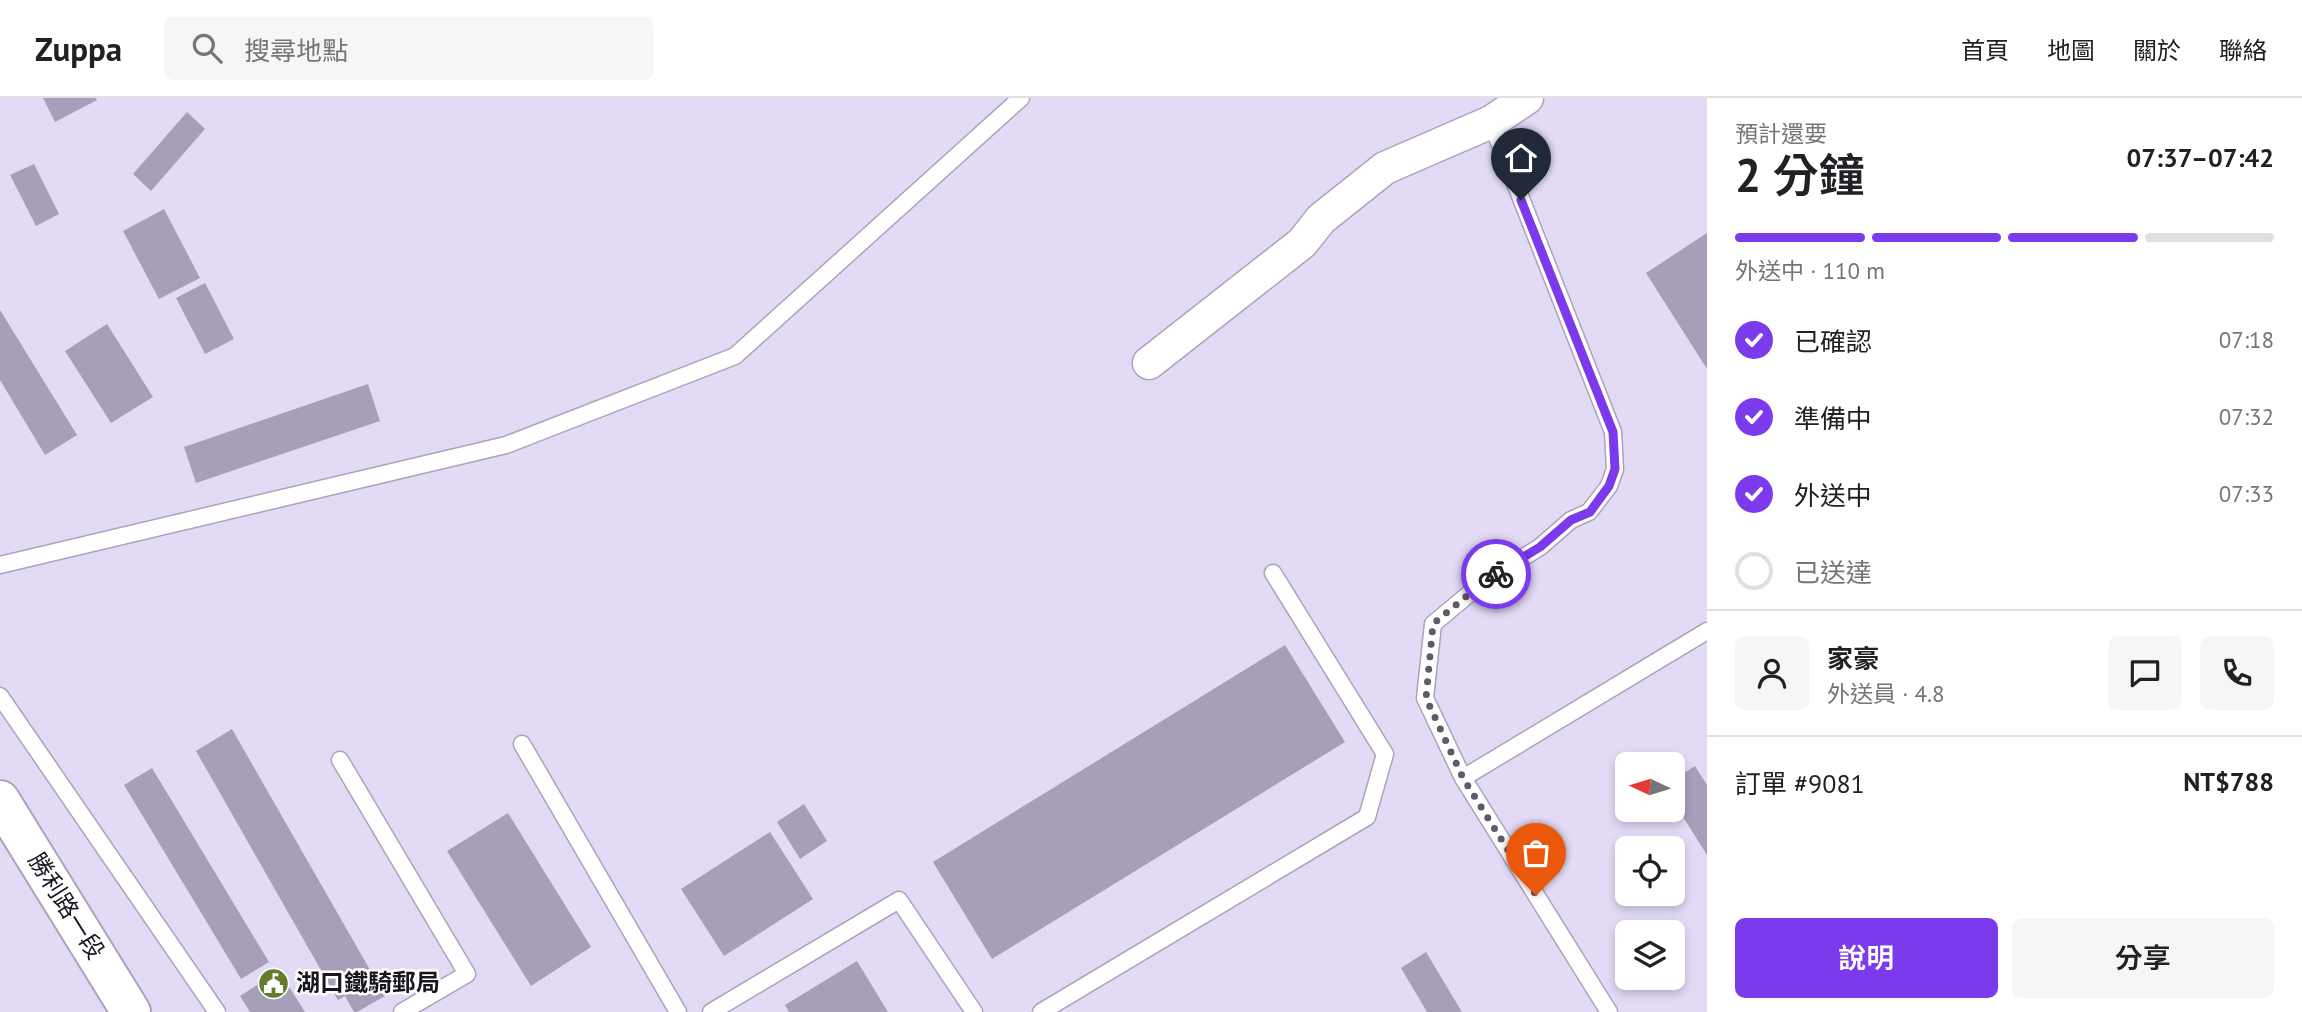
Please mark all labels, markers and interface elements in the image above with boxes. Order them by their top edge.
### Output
search box [164,17,654,80]
text: Zuppa [35,27,122,70]
icon: search [188,29,226,67]
text: 搜尋地點 [244,34,348,67]
text: 首頁 [1961,35,2009,66]
text: 地圖 [2047,35,2095,66]
text: 關於 [2133,35,2181,66]
text: 聯絡 [2219,35,2267,66]
text: 預計還要 [1735,119,1827,148]
pin [1491,128,1551,200]
icon: home [1502,139,1540,177]
text: 07:37–07:42 [2127,141,2274,174]
text: 2 分鐘 [1735,145,1865,205]
text: 外送中 · 110 m [1735,256,1885,285]
icon: check [1735,321,1773,359]
text: 已確認 [1794,325,1872,358]
text: 07:18 [2219,325,2274,354]
icon: check [1735,398,1773,436]
text: 準備中 [1794,402,1872,435]
text: 07:32 [2219,402,2274,431]
icon: check [1735,475,1773,513]
text: 外送中 [1794,479,1872,512]
text: 07:33 [2219,479,2274,508]
courier [1461,539,1531,609]
icon: bike [1477,555,1515,593]
text: 已送達 [1794,556,1872,589]
button: person [1735,636,1809,710]
button: chat [2108,636,2182,710]
button: phone [2200,636,2274,710]
text: 家豪 [1827,642,1879,675]
text: 外送員 · 4.8 [1827,679,1944,708]
north arrow [1615,752,1685,822]
map controls [1615,752,1685,990]
text: NT$788 [2183,765,2274,798]
text: 訂單 #9081 [1735,767,1865,800]
pin [1506,823,1566,895]
icon: bag [1517,834,1555,872]
button: locate [1615,836,1685,906]
street label: 勝利路一段 [21,847,111,965]
button: 說明 [1735,918,1998,998]
button: 分享 [2012,918,2274,998]
button: layers [1615,920,1685,990]
public building icon: 湖口鐵騎郵局 [256,966,290,1000]
place label: 湖口鐵騎郵局 [296,967,440,998]

